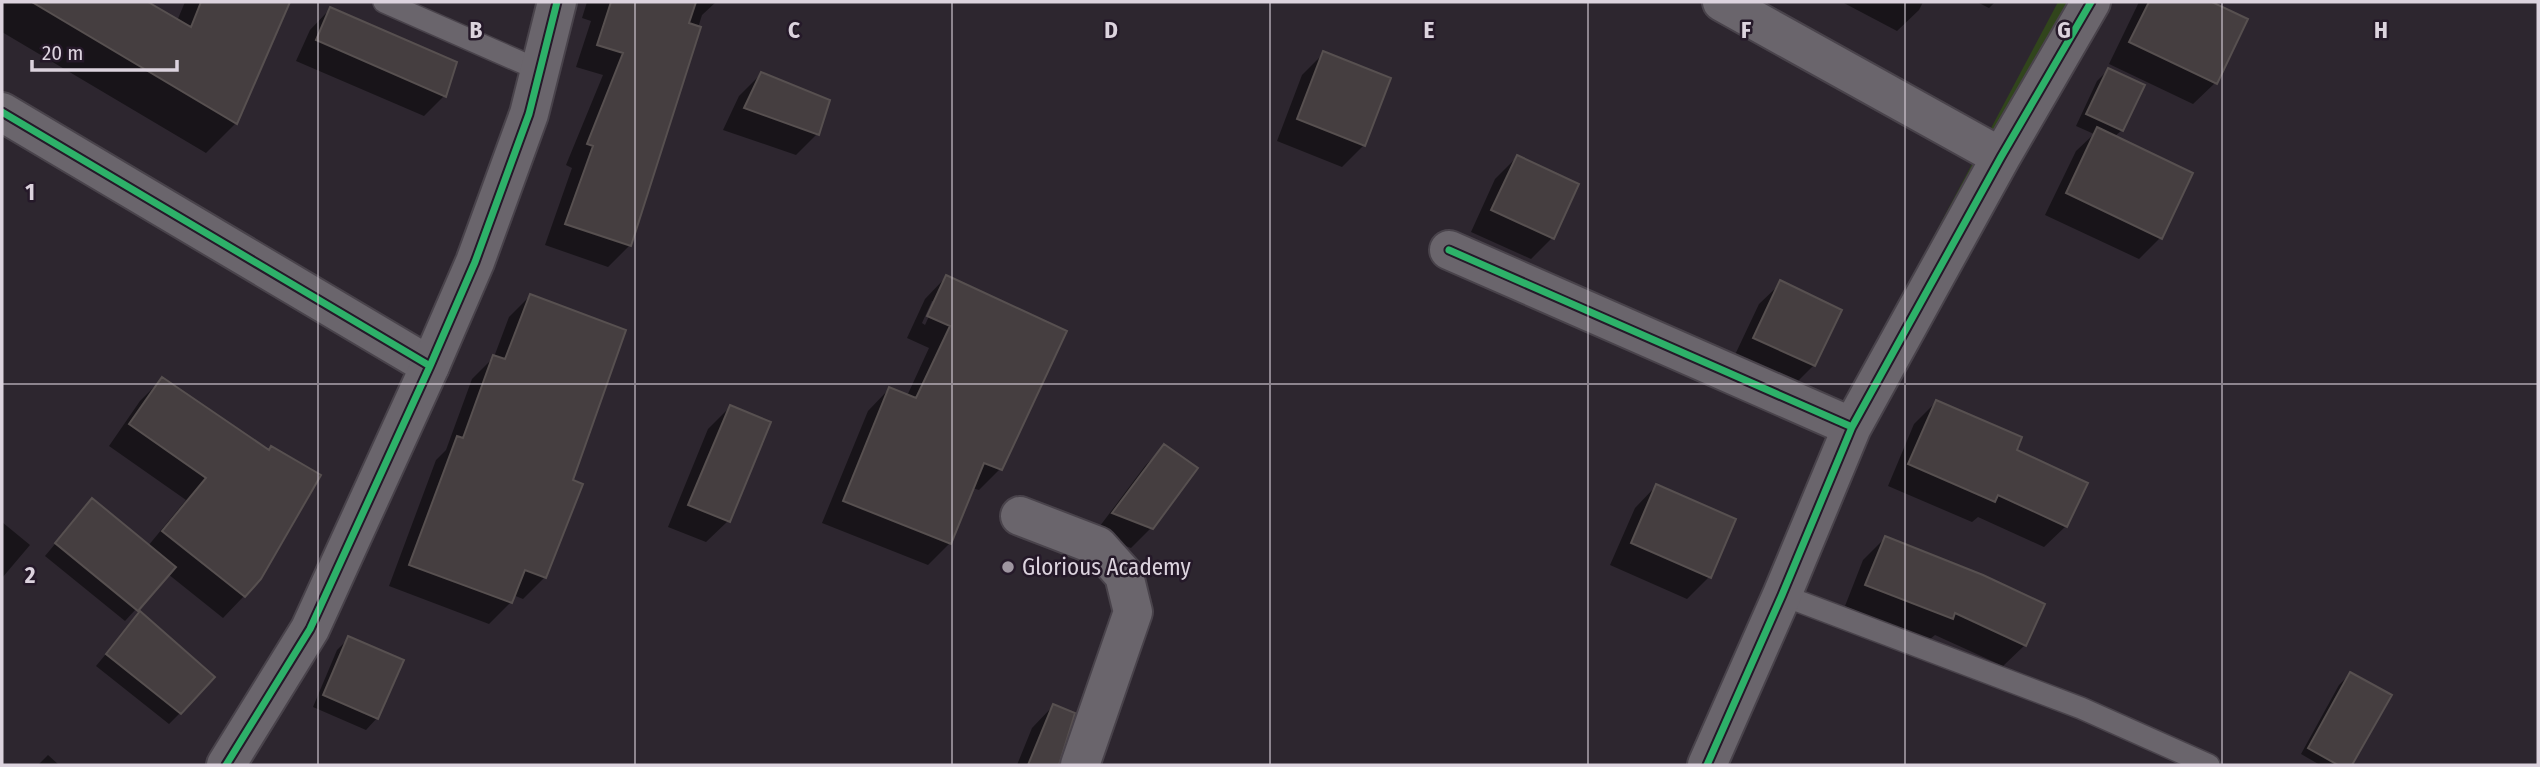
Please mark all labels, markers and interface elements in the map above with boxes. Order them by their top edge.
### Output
text: B [470,16,483,44]
text: C [788,16,800,44]
text: D [1104,16,1118,44]
text: E [1424,16,1435,44]
text: F [1741,16,1751,44]
text: G [2057,16,2071,44]
text: H [2374,16,2388,44]
scale bar [32,28,177,72]
text: 20 m [42,40,83,66]
text: 1 [25,178,35,206]
place label: Glorious Academy [1022,553,1192,581]
marker: Glorious Academy [1000,559,1016,575]
text: 2 [24,561,36,589]

